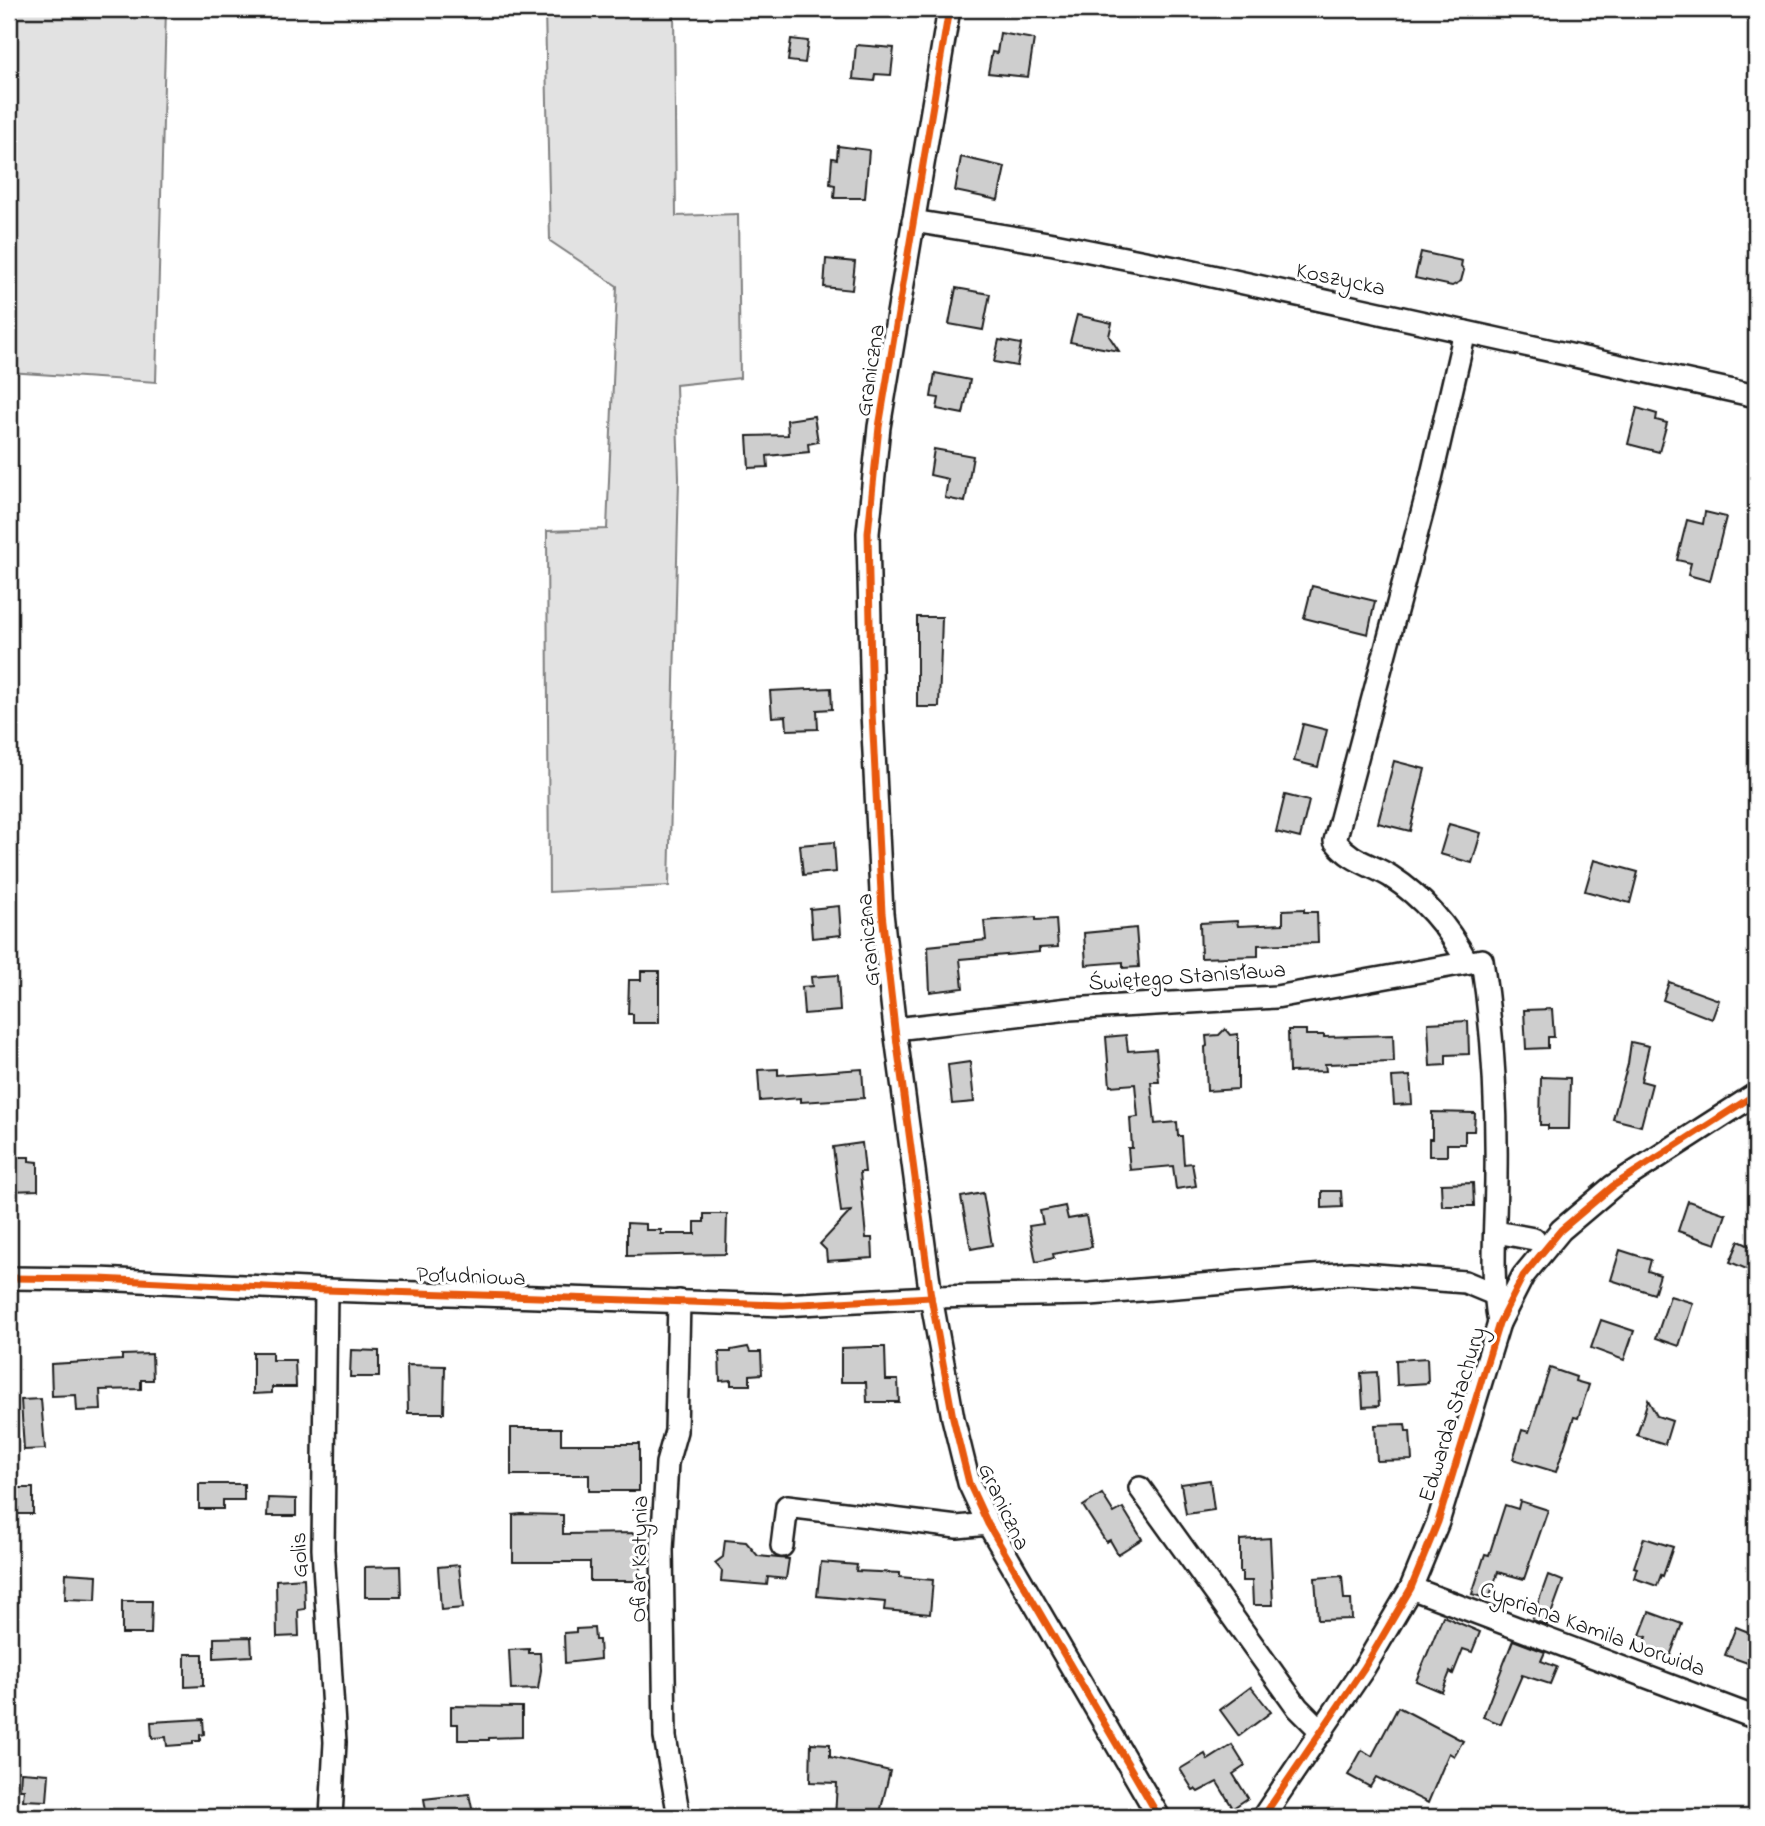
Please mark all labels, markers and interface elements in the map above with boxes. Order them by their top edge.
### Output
street label: Koszycka [1292,255,1388,308]
street label: Graniczna [848,322,895,419]
street label: Graniczna [849,892,890,988]
street label: Świętego Stanisława [1087,954,1287,1002]
street label: Południowa [416,1259,526,1296]
street label: Edwarda Stachury [1411,1323,1498,1507]
street label: Graniczna [968,1458,1037,1556]
street label: Ofiar Katynia [623,1495,660,1623]
street label: Golis [283,1532,318,1578]
street label: Cypriana Kamila Norwida [1474,1574,1710,1688]

